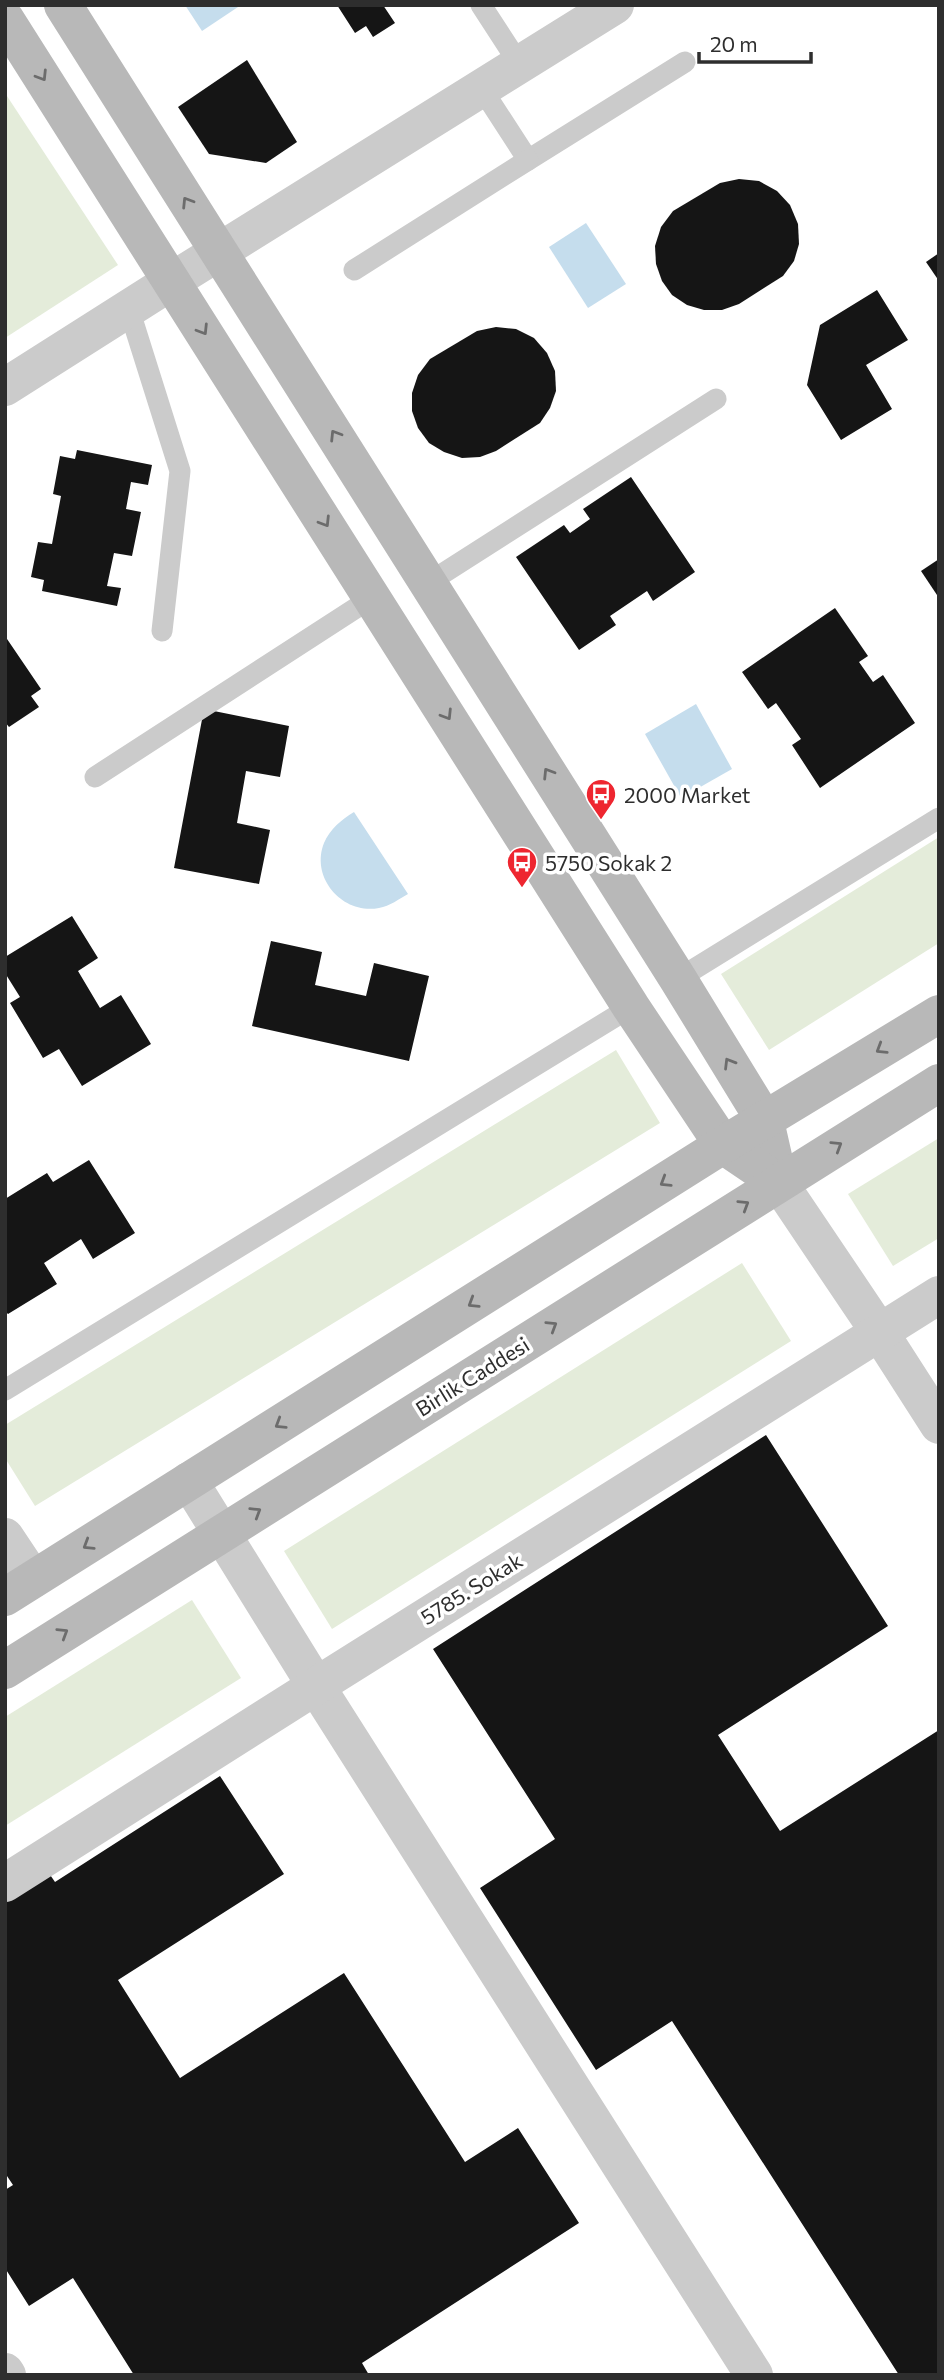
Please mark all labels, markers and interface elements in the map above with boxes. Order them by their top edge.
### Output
scale bar [699,21,811,65]
text: 20 m [710,31,758,56]
one-way arrow [33,69,46,82]
one-way arrow [183,196,196,209]
one-way arrow [195,323,208,336]
one-way arrow [331,430,344,443]
one-way arrow [317,515,330,528]
one-way arrow [438,707,451,720]
one-way arrow [544,767,557,780]
bus stop icon: 2000 Market [584,777,618,821]
place label: 2000 Market [624,782,750,807]
bus stop icon: 5750 Sokak 2 [505,845,539,889]
place label: 5750 Sokak 2 [545,850,672,875]
one-way arrow [875,1041,888,1054]
one-way arrow [725,1057,738,1070]
one-way arrow [829,1142,842,1155]
one-way arrow [660,1173,673,1186]
one-way arrow [737,1200,750,1213]
one-way arrow [467,1294,480,1307]
one-way arrow [544,1321,557,1334]
street label: Birlik Caddesi [411,1331,533,1421]
one-way arrow [275,1415,288,1428]
one-way arrow [248,1508,261,1521]
one-way arrow [82,1537,95,1550]
street label: 5785. Sokak [416,1547,526,1629]
one-way arrow [55,1629,68,1642]

